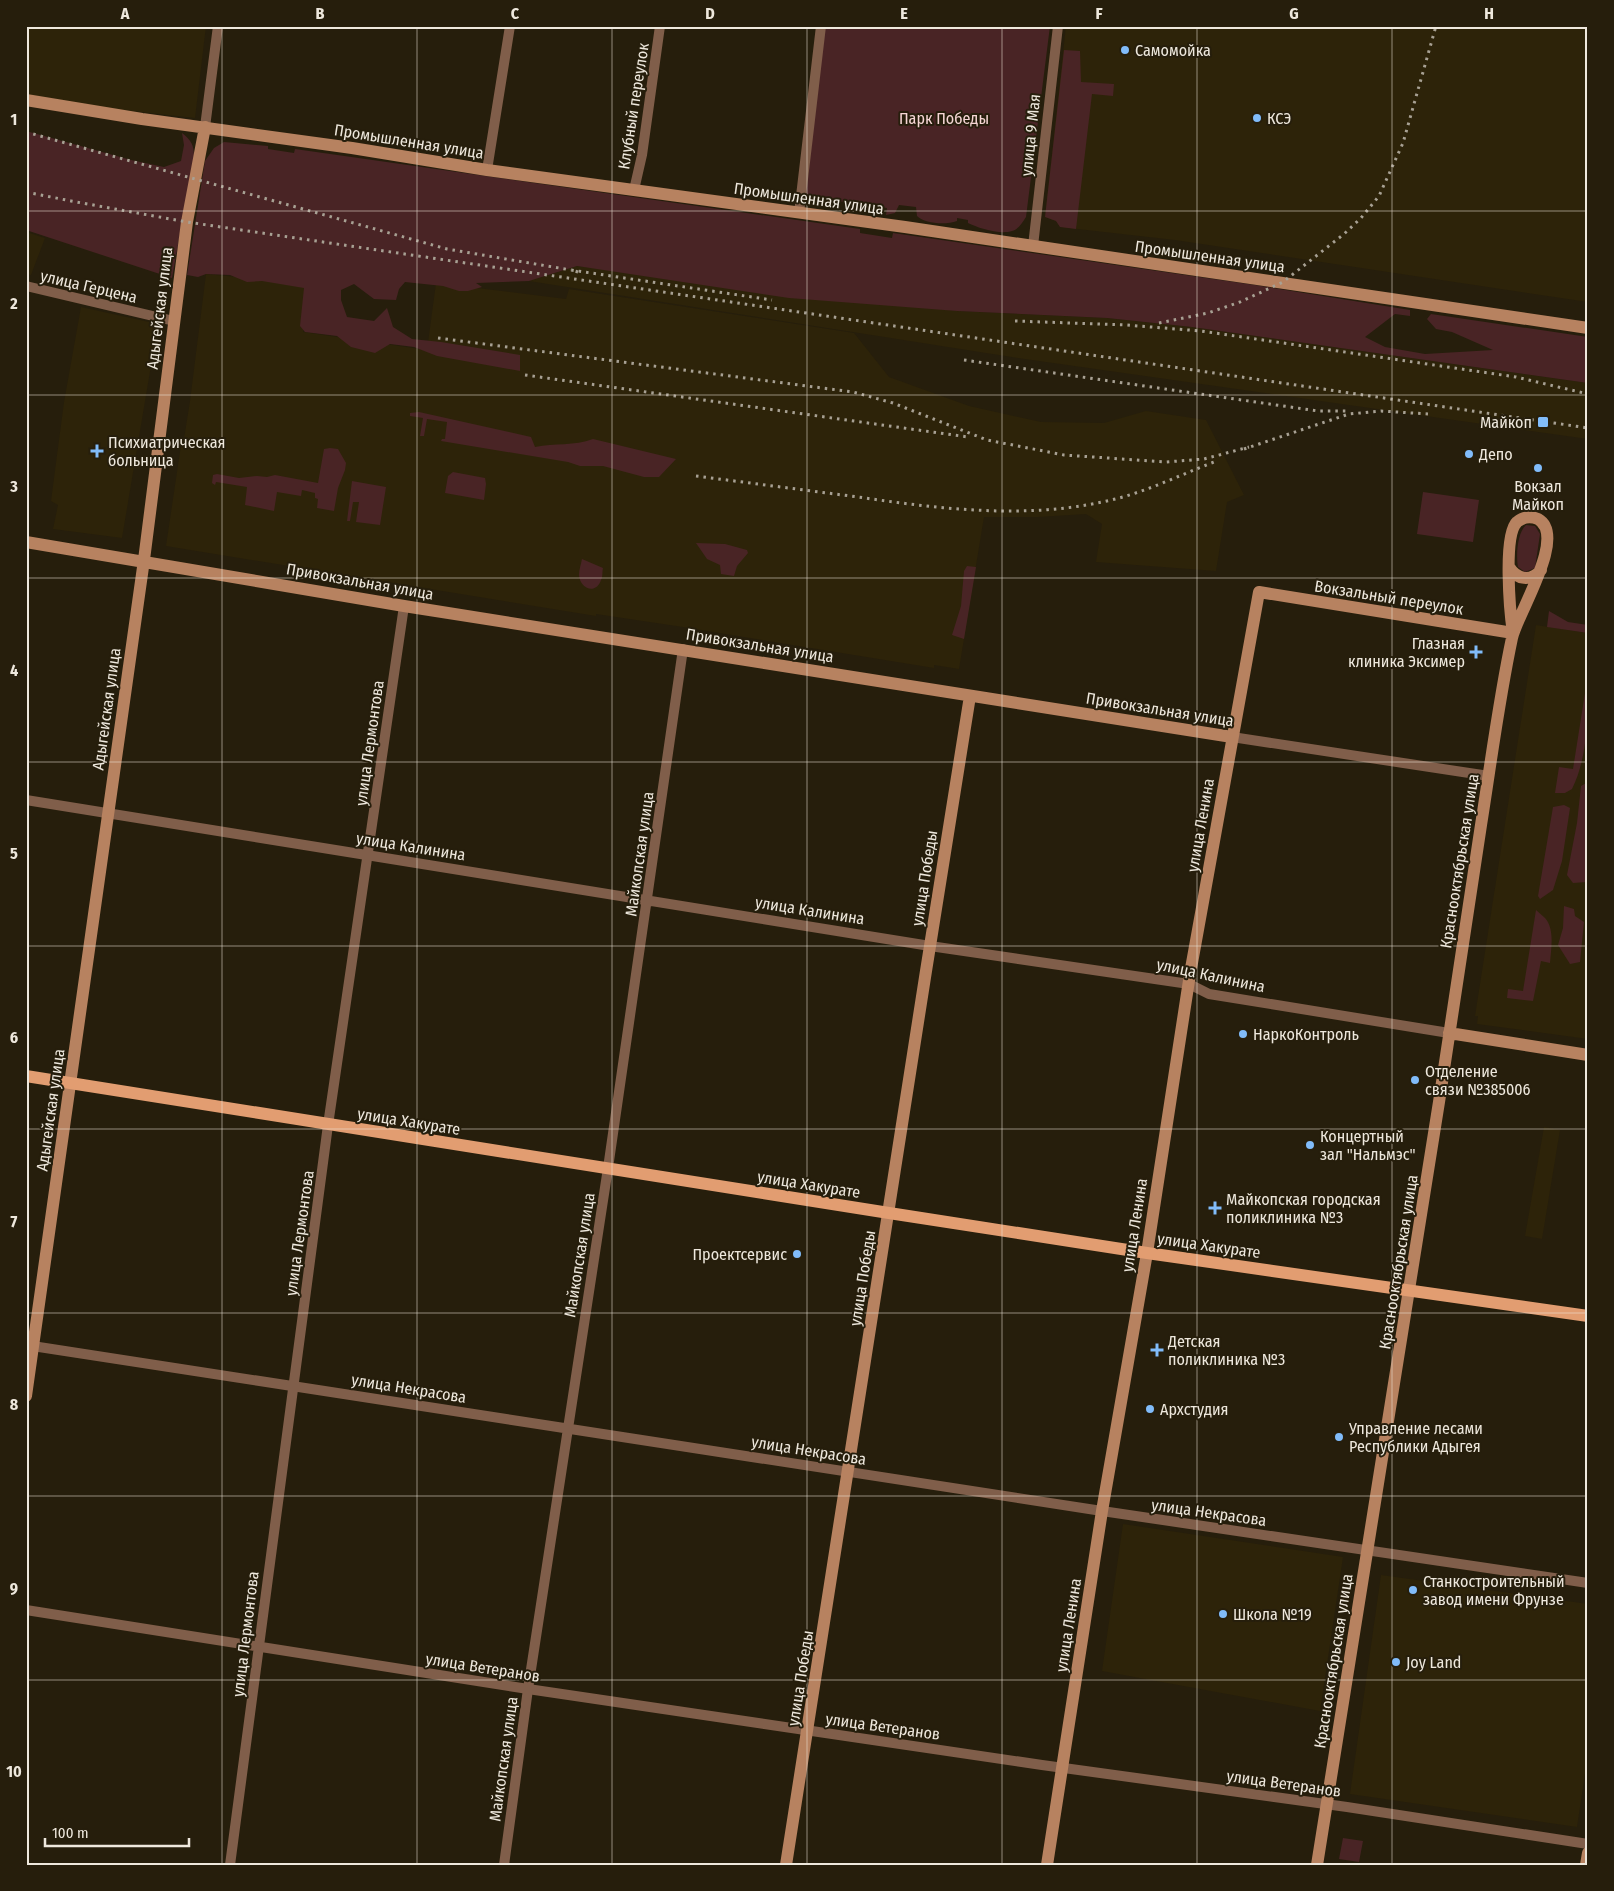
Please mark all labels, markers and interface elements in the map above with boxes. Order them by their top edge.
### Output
text: A [120,4,130,23]
text: B [316,4,325,23]
text: C [511,4,520,23]
text: D [705,4,715,23]
text: E [900,4,908,23]
text: F [1095,4,1103,23]
text: G [1289,4,1299,23]
text: H [1484,4,1494,23]
street label: Клубный переулок [614,41,653,171]
place label: Самомойка [1135,41,1211,60]
marker: Самомойка [1119,44,1131,56]
street label: улица 9 Мая [1017,93,1044,177]
park label: Парк Победы [899,109,989,128]
place label: КСЭ [1267,109,1291,128]
text: 1 [11,110,17,129]
marker: КСЭ [1251,112,1263,124]
street label: Промышленная улица [333,120,485,163]
street label: Промышленная улица [733,179,885,218]
street label: Промышленная улица [1134,237,1286,276]
street label: Адыгейская улица [143,246,176,370]
street label: улица Герцена [39,266,139,307]
text: 2 [9,294,18,313]
place label: Майкоп [1480,413,1532,432]
marker: Майкоп [1536,415,1550,429]
place label: Психиатрическая больница [108,433,226,470]
marker: Психиатрическая больница [90,444,104,458]
place label: Депо [1478,445,1513,464]
marker: Депо [1463,448,1475,460]
marker: Вокзал Майкоп [1532,462,1544,474]
text: 3 [9,477,18,496]
place label: Вокзал Майкоп [1512,477,1564,514]
street label: Привокзальная улица [285,559,435,604]
street label: Вокзальный переулок [1313,576,1465,619]
street label: Привокзальная улица [685,624,835,667]
place label: Глазная клиника Эксимер [1348,634,1465,671]
marker: Глазная клиника Эксимер [1469,645,1483,659]
street label: Адыгейская улица [89,647,124,771]
text: 4 [10,661,18,680]
street label: улица Лермонтова [351,679,388,807]
street label: Привокзальная улица [1085,688,1235,731]
street label: Краснооктябрьская улица [1436,772,1483,950]
street label: улица Ленина [1183,777,1218,873]
street label: Майкопская улица [621,790,658,918]
street label: улица Калинина [355,828,467,865]
street label: улица Победы [908,829,941,927]
text: 5 [10,844,18,863]
street label: улица Калинина [754,892,866,929]
street label: улица Калинина [1155,955,1267,996]
place label: НаркоКонтроль [1253,1025,1359,1044]
text: 6 [10,1028,18,1047]
marker: НаркоКонтроль [1237,1028,1249,1040]
street label: Адыгейская улица [33,1048,68,1172]
place label: Отделение связи №385006 [1425,1062,1531,1099]
marker: Отделение связи №385006 [1409,1074,1421,1086]
street label: улица Хакурате [356,1104,462,1139]
place label: Концертный зал "Нальмэс" [1320,1127,1416,1164]
marker: Концертный зал "Нальмэс" [1304,1139,1316,1151]
street label: улица Хакурате [756,1167,862,1202]
street label: улица Лермонтова [281,1169,318,1297]
street label: Краснооктябрьская улица [1375,1173,1422,1351]
street label: улица Ленина [1118,1177,1151,1273]
place label: Майкопская городская поликлиника №3 [1226,1190,1381,1227]
street label: Майкопская улица [560,1191,599,1319]
marker: Майкопская городская поликлиника №3 [1208,1201,1222,1215]
text: 7 [11,1212,18,1231]
street label: улица Победы [846,1229,879,1327]
street label: улица Хакурате [1156,1229,1262,1262]
place label: Проектсервис [692,1245,787,1264]
marker: Проектсервис [791,1248,803,1260]
place label: Детская поликлиника №3 [1167,1332,1285,1369]
marker: Детская поликлиника №3 [1150,1343,1164,1357]
street label: улица Некрасова [350,1370,468,1407]
text: 8 [10,1395,19,1414]
place label: Архстудия [1160,1400,1229,1419]
marker: Архстудия [1144,1403,1156,1415]
place label: Управление лесами Республики Адыгея [1348,1419,1483,1456]
marker: Управление лесами Республики Адыгея [1333,1431,1345,1443]
street label: улица Некрасова [750,1432,868,1469]
street label: улица Некрасова [1150,1495,1268,1530]
street label: улица Лермонтова [228,1570,263,1698]
street label: Краснооктябрьская улица [1310,1572,1357,1750]
place label: Станкостроительный завод имени Фрунзе [1423,1572,1565,1609]
street label: улица Ленина [1052,1577,1085,1673]
text: 9 [10,1579,18,1598]
marker: Станкостроительный завод имени Фрунзе [1407,1584,1419,1596]
place label: Школа №19 [1233,1605,1312,1624]
marker: Школа №19 [1217,1608,1229,1620]
street label: улица Победы [784,1629,817,1727]
street label: улица Ветеранов [424,1649,541,1686]
place label: Joy Land [1406,1653,1461,1672]
marker: Joy Land [1390,1656,1402,1668]
street label: Майкопская улица [485,1695,522,1823]
street label: улица Ветеранов [824,1709,941,1744]
text: 10 [6,1762,22,1781]
street label: улица Ветеранов [1225,1766,1342,1801]
scale bar [45,1816,189,1848]
text: 100 m [52,1824,89,1842]

